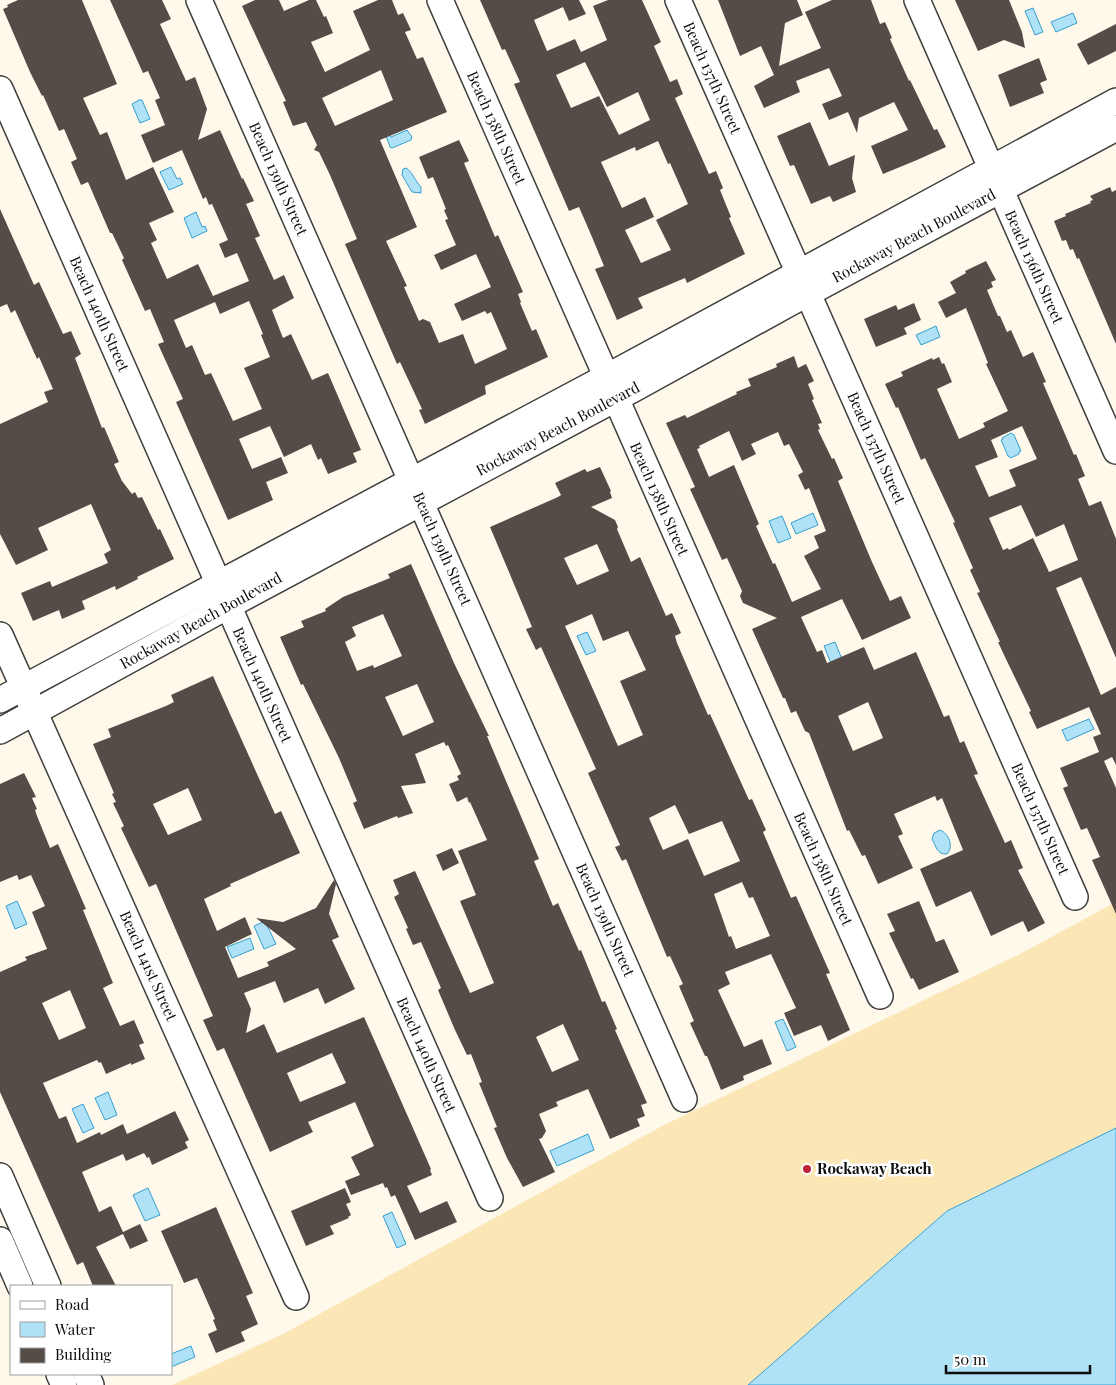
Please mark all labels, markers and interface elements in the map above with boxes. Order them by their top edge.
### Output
street label: Beach 137th Street [679,18,747,137]
street label: Beach 138th Street [463,68,531,188]
street label: Beach 139th Street [245,119,313,239]
street label: Rockaway Beach Boulevard [828,183,999,287]
street label: Beach 136th Street [1001,207,1069,327]
street label: Beach 140th Street [65,253,135,375]
street label: Rockaway Beach Boulevard [472,376,643,480]
street label: Beach 137th Street [843,388,911,507]
street label: Beach 138th Street [626,439,694,559]
street label: Beach 139th Street [409,489,477,609]
street label: Rockaway Beach Boulevard [116,567,285,673]
street label: Beach 140th Street [228,624,298,746]
street label: Beach 137th Street [1007,759,1075,878]
street label: Beach 138th Street [790,809,858,929]
street label: Beach 139th Street [572,860,640,980]
street label: Beach 141st Street [116,907,182,1024]
street label: Beach 140th Street [392,994,462,1116]
place label: Rockaway Beach [817,1158,932,1178]
marker: Rockaway Beach [801,1163,813,1175]
legend [10,1285,172,1375]
text: Road [55,1294,89,1314]
text: Water [54,1319,95,1339]
scale bar [946,1342,1090,1374]
text: Building [55,1344,112,1364]
text: 50 m [954,1349,987,1369]

